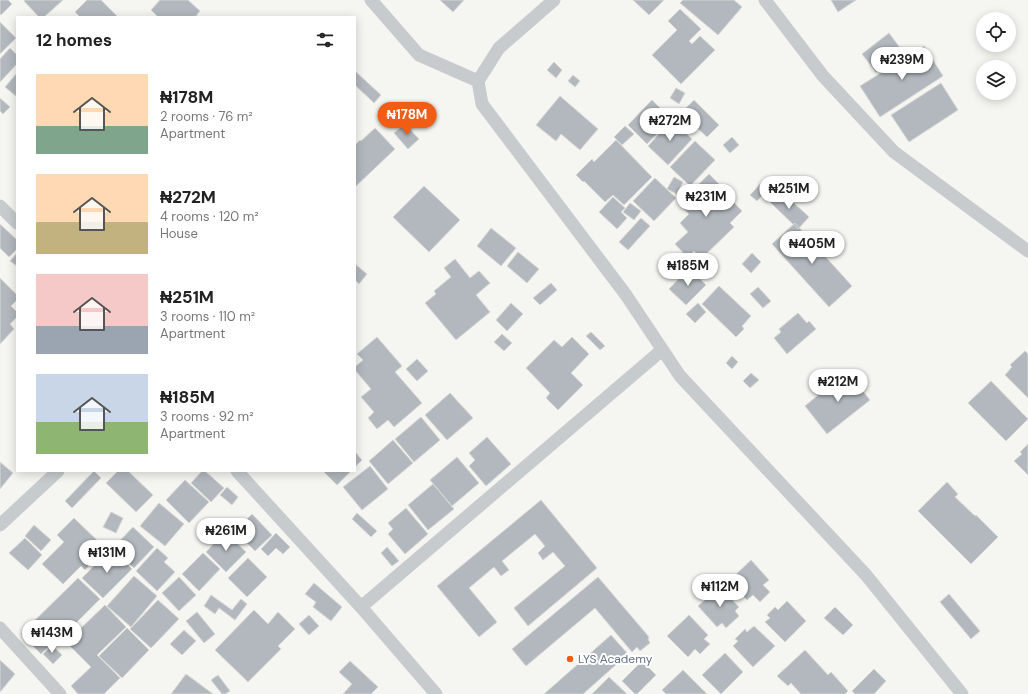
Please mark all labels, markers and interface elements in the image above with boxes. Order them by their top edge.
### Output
map controls [976,12,1016,100]
button: locate [976,12,1016,52]
text: 12 homes [36,29,112,51]
icon: filters [314,29,336,51]
pin: ₦239M [874,47,930,81]
text: ₦239M [880,51,924,68]
button: layers [976,60,1016,100]
text: ₦178M [160,86,213,108]
icon: home [68,90,116,138]
pin: ₦178M [379,102,435,136]
text: ₦178M [387,106,427,123]
text: 2 rooms · 76 m² [160,108,253,125]
pin: ₦272M [642,108,698,142]
text: ₦272M [649,112,691,129]
text: Apartment [160,125,225,142]
pin: ₦251M [761,176,817,210]
text: ₦251M [768,180,810,197]
pin: ₦231M [678,184,734,218]
text: ₦272M [160,186,216,208]
text: ₦231M [686,188,726,205]
icon: home [68,190,116,238]
text: 4 rooms · 120 m² [160,208,259,225]
text: House [160,225,198,242]
pin: ₦405M [784,231,840,265]
text: ₦405M [789,235,835,252]
pin: ₦185M [660,253,716,287]
text: ₦185M [667,257,709,274]
text: ₦251M [160,286,214,308]
icon: home [68,290,116,338]
text: 3 rooms · 110 m² [160,308,255,325]
text: Apartment [160,325,225,342]
pin: ₦212M [810,369,866,403]
text: ₦212M [818,373,858,390]
text: ₦185M [160,386,215,408]
icon: home [68,390,116,438]
text: 3 rooms · 92 m² [160,408,253,425]
text: Apartment [160,425,225,442]
pin: ₦261M [198,518,254,552]
text: ₦261M [205,522,247,539]
pin: ₦131M [79,540,135,574]
text: ₦131M [88,544,126,561]
pin: ₦112M [692,574,748,608]
text: ₦112M [701,578,739,595]
pin: ₦143M [24,620,80,654]
text: ₦143M [31,624,73,641]
place label: LYS Academy [578,651,653,667]
marker: LYS Academy [565,654,575,664]

